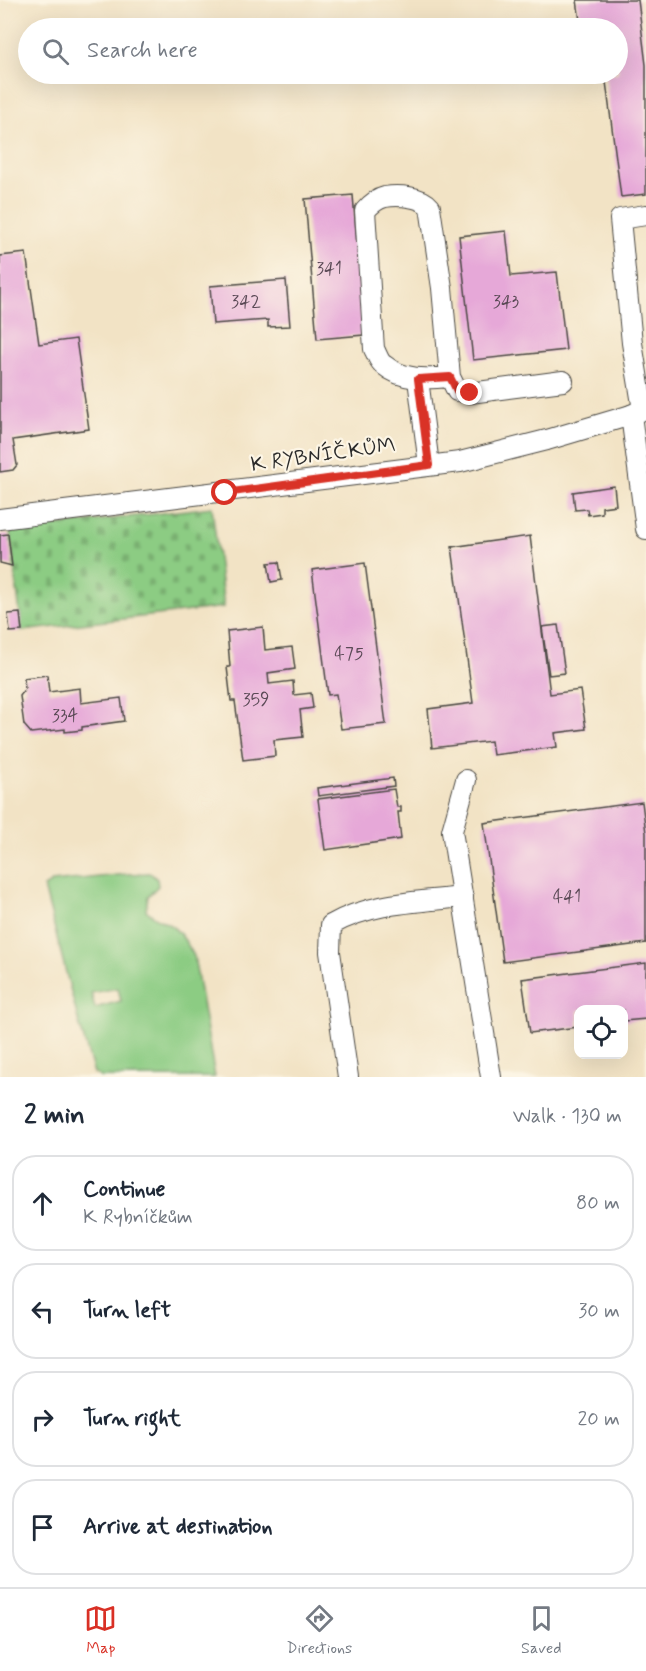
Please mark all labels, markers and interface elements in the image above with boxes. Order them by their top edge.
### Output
search box [18,18,628,84]
icon: search [39,35,72,68]
text: Search here [87,37,198,65]
house number: 341 [316,257,342,281]
house number: 342 [231,290,261,314]
house number: 343 [493,290,519,314]
route end [456,379,482,405]
street label: K RYBNÍČKŮM [249,431,397,479]
route start [211,479,237,505]
house number: 475 [334,642,364,666]
house number: 359 [242,688,270,712]
house number: 334 [52,704,79,728]
house number: 441 [553,885,581,909]
map controls [574,1005,628,1059]
button: locate [574,1005,628,1059]
text: 2 min [24,1099,85,1133]
text: Walk · 130 m [513,1103,622,1130]
text: Continue [83,1176,165,1204]
icon: ahead [26,1187,59,1220]
text: 80 m [576,1190,620,1217]
text: K Rybníčkům [83,1204,193,1231]
icon: left [26,1295,59,1328]
text: Turn left [83,1297,171,1325]
text: 30 m [578,1298,620,1325]
icon: right [26,1403,59,1436]
text: Turn right [83,1405,181,1433]
text: 20 m [577,1406,620,1433]
icon: arrive [26,1511,59,1544]
text: Arrive at destination [83,1513,273,1541]
tab: Map [84,1602,117,1659]
tab: Directions [286,1602,352,1659]
tab: Saved [521,1602,562,1659]

